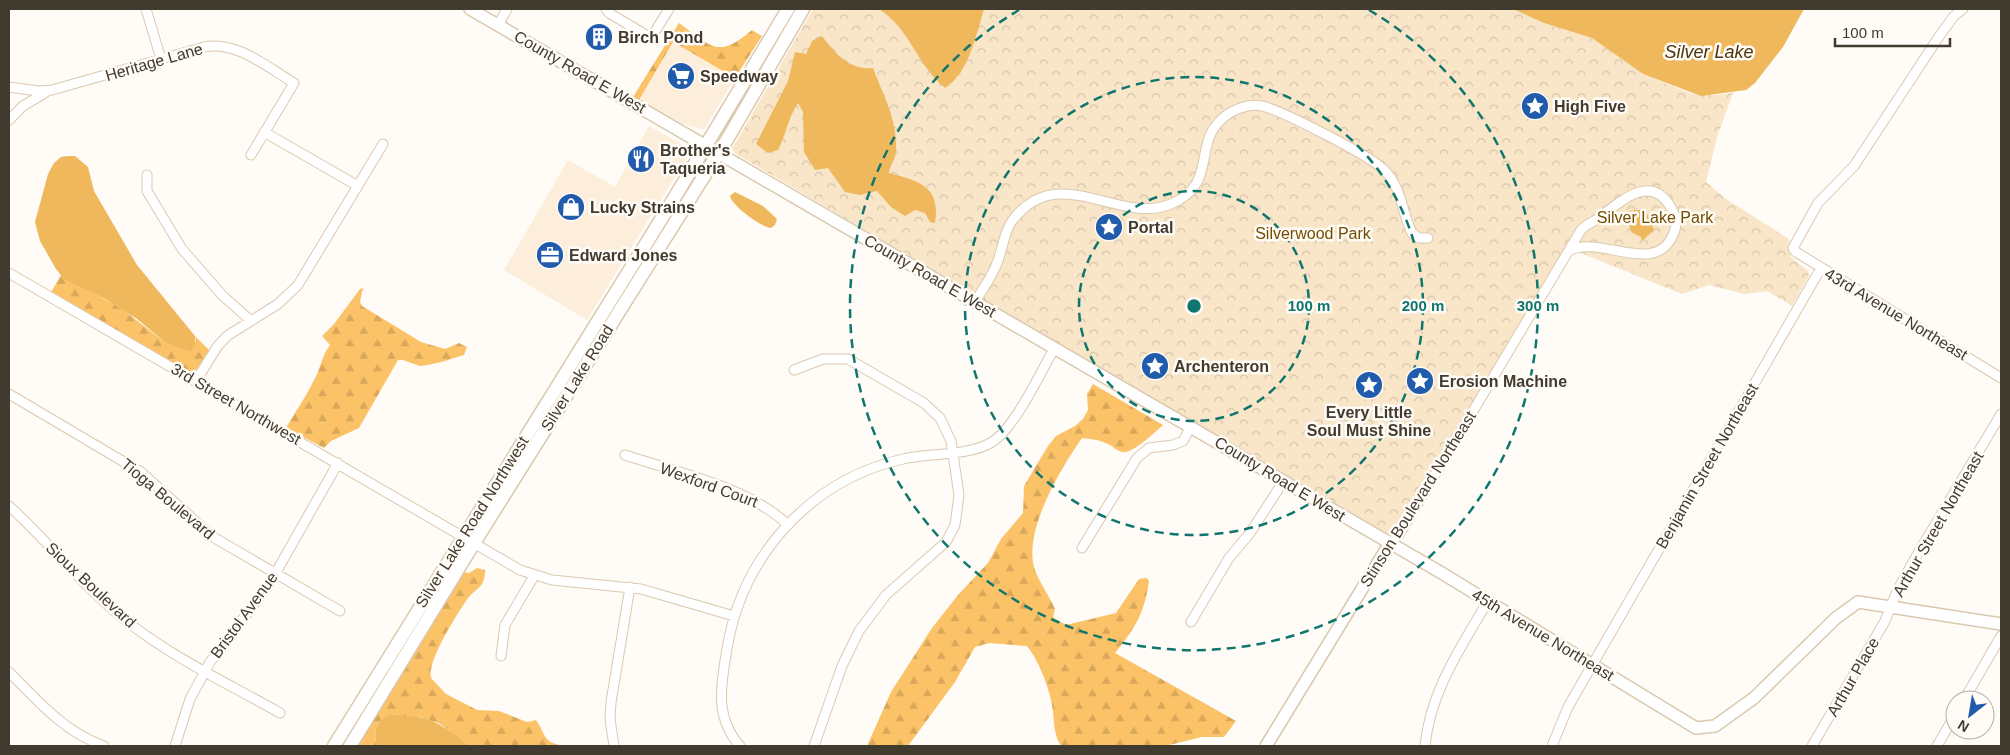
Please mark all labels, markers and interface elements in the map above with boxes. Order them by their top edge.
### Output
scale bar [1835,15,1950,47]
building icon: Birch Pond [584,22,614,52]
text: 100 m [1842,24,1884,41]
street label: County Road E West [511,27,649,117]
place label: Birch Pond [618,29,703,46]
street label: Heritage Lane [103,40,205,84]
water label: Silver Lake [1664,42,1754,62]
supermarket icon: Speedway [666,61,696,91]
place label: Speedway [700,68,778,85]
place icon: High Five [1520,91,1550,121]
place label: High Five [1554,98,1626,115]
place label: Brother's Taqueria [660,142,731,177]
restaurant icon: Brother's Taqueria [626,144,656,174]
shop icon: Lucky Strains [556,192,586,222]
place label: Lucky Strains [590,199,695,216]
park label: Silver Lake Park [1597,209,1714,226]
place icon: Portal [1094,212,1124,242]
place label: Portal [1128,219,1173,236]
park label: Silverwood Park [1255,225,1372,242]
street label: County Road E West [861,231,999,321]
office icon: Edward Jones [535,240,565,270]
place label: Edward Jones [569,247,678,264]
street label: 43rd Avenue Northeast [1822,265,1971,364]
centre of rings [1185,297,1203,315]
text: 100 m [1288,297,1330,314]
text: 200 m [1402,297,1444,314]
text: 300 m [1517,297,1559,314]
street label: Silver Lake Road [538,322,616,434]
place icon: Archenteron [1140,351,1170,381]
place label: Archenteron [1174,358,1269,375]
street label: 3rd Street Northwest [168,360,304,448]
place icon: Erosion Machine [1405,366,1435,396]
place icon: Every Little Soul Must Shine [1354,370,1384,400]
place label: Erosion Machine [1439,373,1567,390]
street label: Benjamin Street Northeast [1653,380,1762,552]
place label: Every Little Soul Must Shine [1307,404,1431,439]
street label: Stinson Boulevard Northeast [1357,408,1479,590]
street label: Silver Lake Road Northwest [412,433,532,611]
street label: County Road E West [1212,433,1349,525]
street label: Arthur Street Northeast [1890,448,1987,599]
street label: Tioga Boulevard [118,455,218,543]
street label: Wexford Court [658,459,761,511]
street label: Sioux Boulevard [43,539,139,631]
street label: Bristol Avenue [207,569,281,661]
street label: 45th Avenue Northeast [1469,586,1617,684]
street label: Arthur Place [1824,635,1882,719]
north arrow [1945,690,1995,740]
text: N [1955,717,1972,736]

